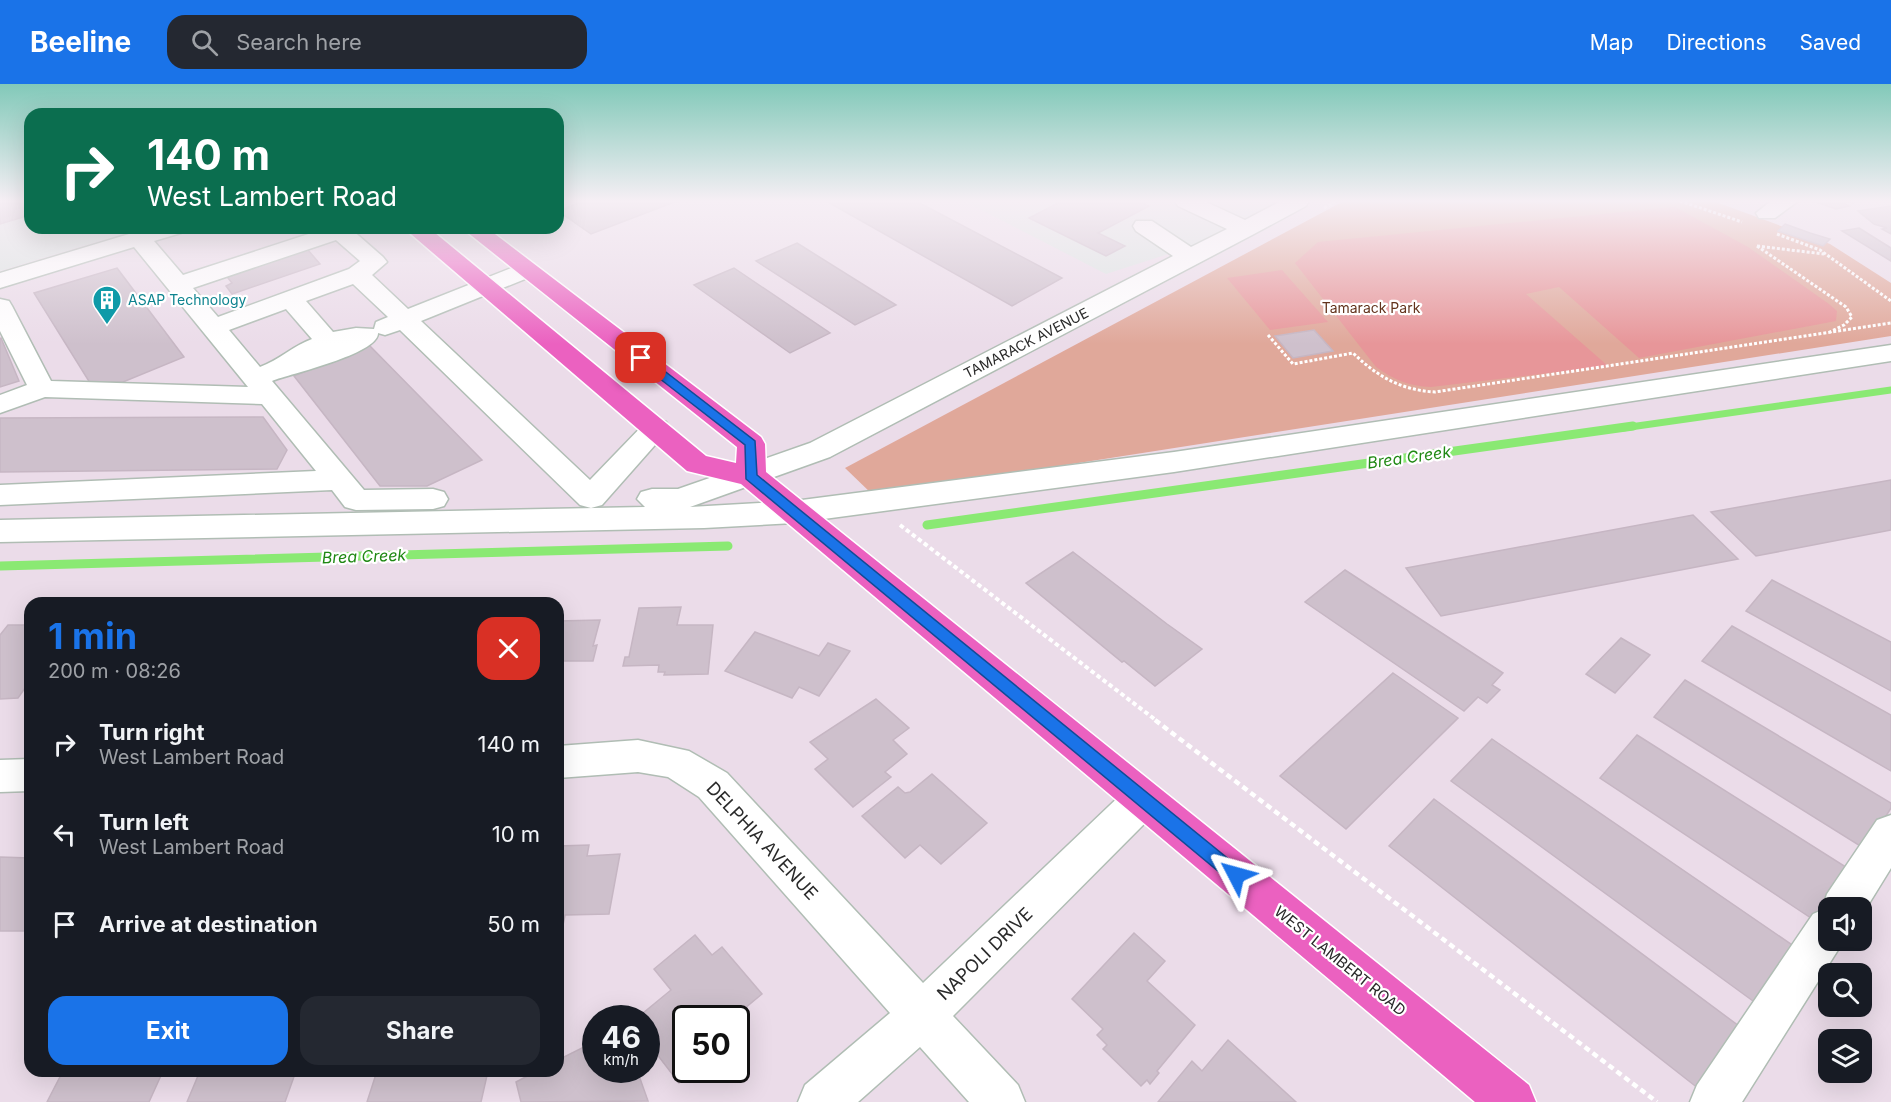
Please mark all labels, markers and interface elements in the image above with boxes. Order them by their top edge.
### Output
search box [167,15,587,69]
text: Beeline [30,25,131,59]
icon: search [188,26,221,59]
text: Search here [236,29,362,55]
text: Map [1590,30,1633,55]
text: Directions [1666,30,1767,55]
text: Saved [1800,30,1861,55]
text: 140 m [147,129,270,180]
icon: right [48,132,126,210]
text: West Lambert Road [147,180,397,213]
building icon: ASAP Technology [91,284,123,326]
place label: ASAP Technology [128,291,247,308]
park label: Tamarack Park [1322,299,1421,316]
street label: TAMARACK AVENUE [961,304,1091,381]
pin [615,332,666,383]
icon: arrive [624,341,657,374]
water label: Brea Creek [1366,441,1452,473]
water label: Brea Creek [321,545,407,567]
text: 1 min [48,614,137,658]
button: close [477,617,540,680]
text: 200 m · 08:26 [48,659,181,683]
text: Turn right [99,719,205,745]
icon: right [48,728,81,761]
text: 140 m [478,731,540,757]
text: West Lambert Road [99,745,284,769]
street label: DELPHIA AVENUE [702,777,822,904]
text: Turn left [99,809,189,835]
icon: left [48,818,81,851]
text: 10 m [492,821,540,847]
text: West Lambert Road [99,835,284,859]
position arrow [1204,843,1268,907]
map controls [1818,897,1872,1083]
button: sound [1818,897,1872,951]
street label: WEST LAMBERT ROAD [1271,902,1410,1020]
street label: NAPOLI DRIVE [933,903,1037,1004]
icon: arrive [48,908,81,941]
text: Arrive at destination [99,911,318,937]
text: 50 m [487,911,540,937]
button: search [1818,963,1872,1017]
button: Exit [48,996,288,1065]
button: Share [300,996,540,1065]
speed limit sign: 50 [672,1005,750,1083]
text: 46 [601,1019,641,1055]
button: layers [1818,1029,1872,1083]
text: km/h [603,1050,639,1069]

